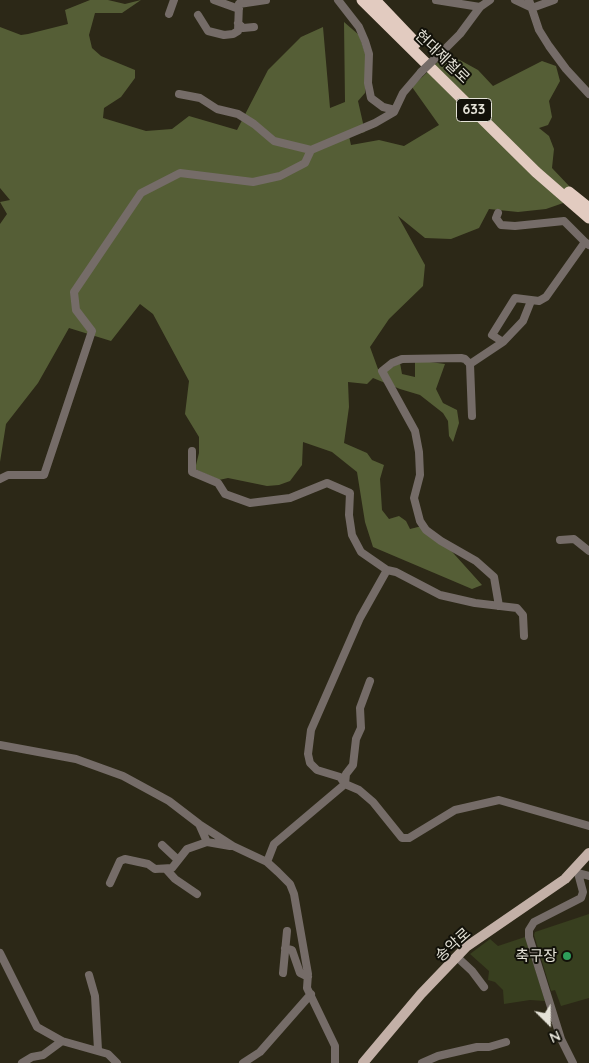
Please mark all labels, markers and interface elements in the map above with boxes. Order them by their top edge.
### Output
street label: 현대제철로 [411,27,473,87]
road number: 633 [456,98,492,122]
street label: 송악로 [432,924,474,966]
place label: 축구장 [516,947,557,965]
marker: 축구장 [561,950,573,962]
north arrow [524,998,574,1048]
text: N [547,1027,563,1047]

